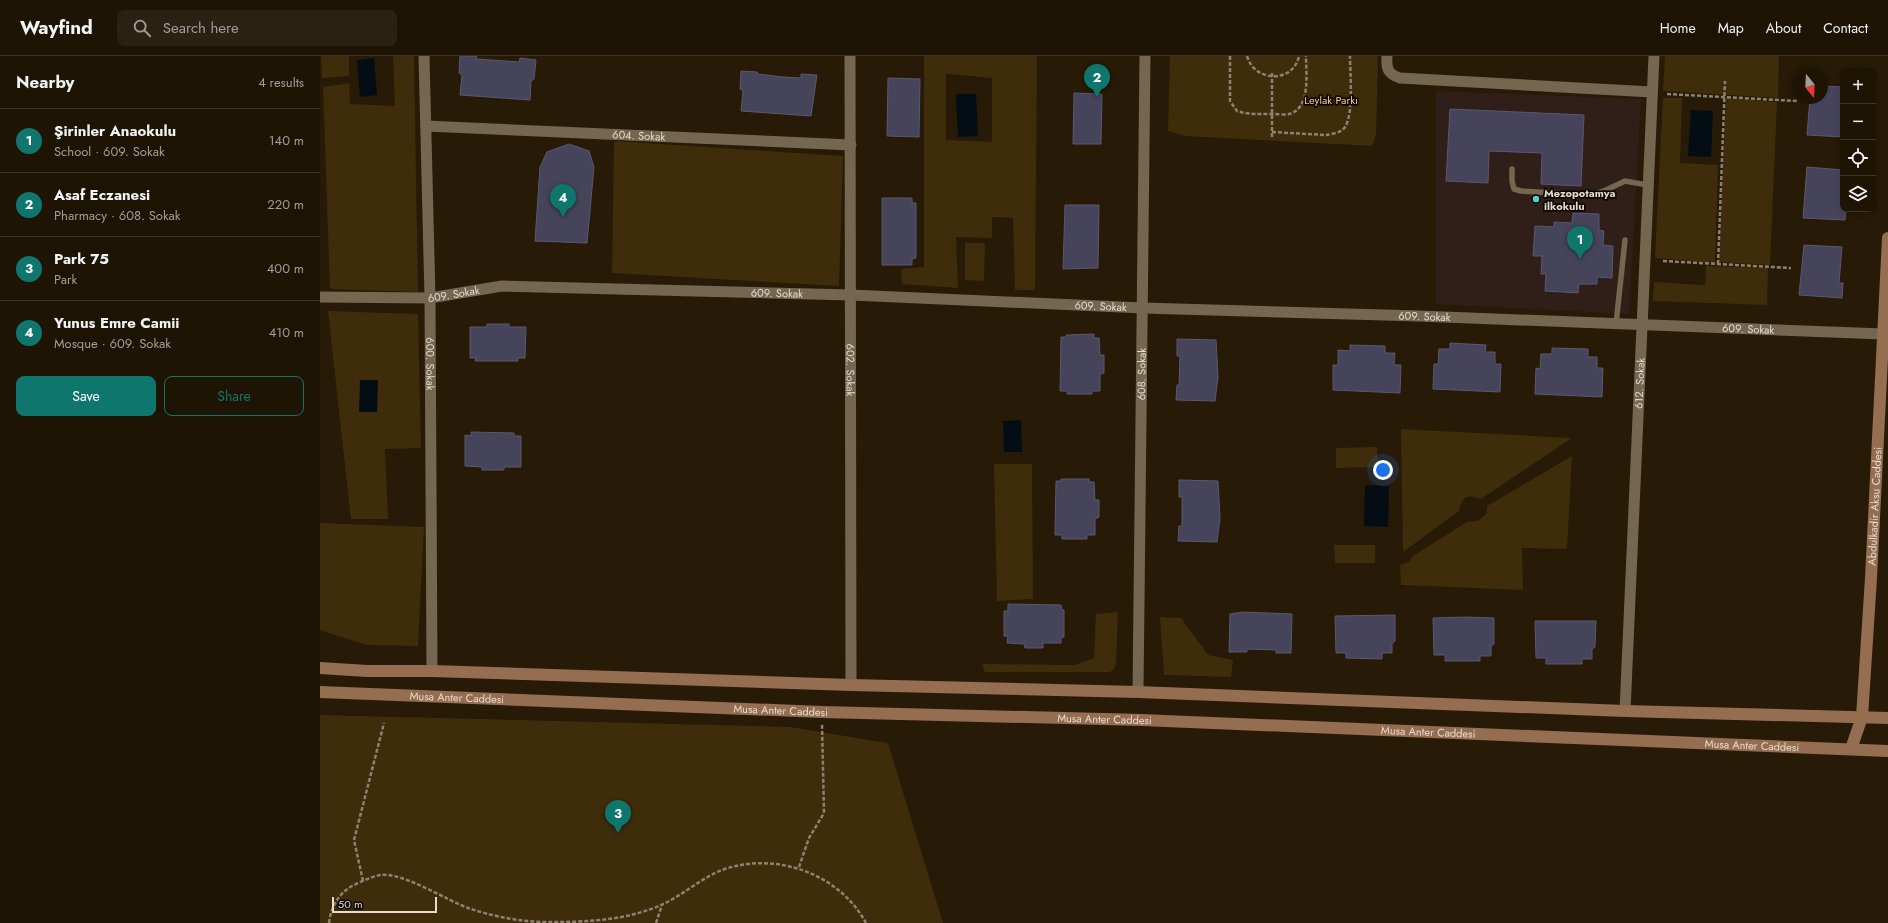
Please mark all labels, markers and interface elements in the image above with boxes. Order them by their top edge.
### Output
search box [117,10,397,46]
text: Wayfind [20,14,93,41]
icon: search [131,17,153,39]
text: Search here [163,17,239,39]
text: Home [1660,18,1696,38]
text: Map [1718,18,1744,38]
text: About [1766,18,1801,38]
text: Contact [1823,18,1868,38]
pin: 2 [1084,64,1110,97]
north arrow [1792,68,1828,104]
map controls [1840,68,1876,212]
button: + [1840,68,1876,104]
text: Nearby [16,70,74,94]
text: 4 results [258,73,304,92]
park label: Leylak Parkı [1304,92,1358,108]
button: − [1840,104,1876,140]
text: Şirinler Anaokulu [54,120,176,142]
street label: 604. Sokak [612,126,666,145]
text: 1 [26,131,32,150]
text: 140 m [269,131,304,150]
button: locate [1840,140,1876,176]
text: School · 609. Sokak [54,142,165,161]
button: layers [1840,176,1876,212]
text: Asaf Eczanesi [54,184,150,206]
pin: 4 [550,184,576,217]
place label: Mezopotamya ilkokulu [1544,185,1615,214]
marker: Mezopotamya ilkokulu [1531,194,1541,204]
text: 2 [25,195,33,214]
text: 220 m [267,195,304,214]
text: Pharmacy · 608. Sokak [54,206,181,225]
pin: 1 [1567,226,1593,259]
text: Park 75 [54,248,109,270]
text: 3 [25,259,33,278]
text: 400 m [267,259,304,278]
text: Park [54,270,77,289]
street label: 609. Sokak [427,282,481,306]
street label: 609. Sokak [751,284,803,302]
street label: 609. Sokak [1074,297,1127,315]
street label: 609. Sokak [1398,307,1451,325]
text: Yunus Emre Camii [54,312,179,334]
street label: 609. Sokak [1722,320,1775,338]
text: 4 [24,323,34,342]
text: 410 m [269,323,304,342]
text: Mosque · 609. Sokak [54,334,171,353]
street label: 600. Sokak [422,337,438,391]
street label: 602. Sokak [842,344,859,397]
street label: 608. Sokak [1133,348,1150,400]
street label: 612. Sokak [1630,357,1649,409]
button: Save [16,376,156,416]
button: Share [164,376,304,416]
street label: Abdulkadir Aksu Caddesi [1864,446,1886,566]
your location [1373,460,1393,480]
street label: Musa Anter Caddesi [409,688,505,707]
street label: Musa Anter Caddesi [733,700,828,720]
street label: Musa Anter Caddesi [1057,710,1152,728]
street label: Musa Anter Caddesi [1381,722,1476,742]
street label: Musa Anter Caddesi [1704,735,1800,755]
pin: 3 [605,800,631,833]
scale bar [332,895,437,914]
text: 50 m [338,896,363,912]

